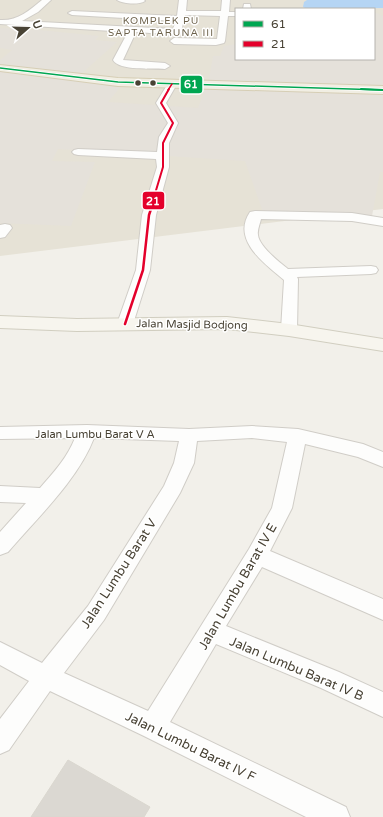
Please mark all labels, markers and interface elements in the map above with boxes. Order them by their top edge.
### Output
north arrow [8,8,48,48]
legend [235,8,375,60]
district label: KOMPLEK PU SAPTA TARUNA III [108,15,214,39]
text: 61 [271,17,286,31]
text: U [29,19,44,31]
text: 21 [271,37,286,51]
line badge: 61 [180,75,203,94]
unlabelled marker [133,78,143,88]
unlabelled marker [148,78,158,88]
text: 61 [184,78,198,91]
line badge: 21 [142,191,165,210]
text: 21 [146,195,160,208]
street label: Jalan Masjid Bodjong [136,317,248,332]
street label: Jalan Lumbu Barat V A [35,428,155,441]
street label: Jalan Lumbu Barat V [77,516,160,632]
street label: Jalan Lumbu Barat IV E [195,520,281,653]
street label: Jalan Lumbu Barat IV B [227,633,366,704]
street label: Jalan Lumbu Barat IV F [123,708,258,785]

